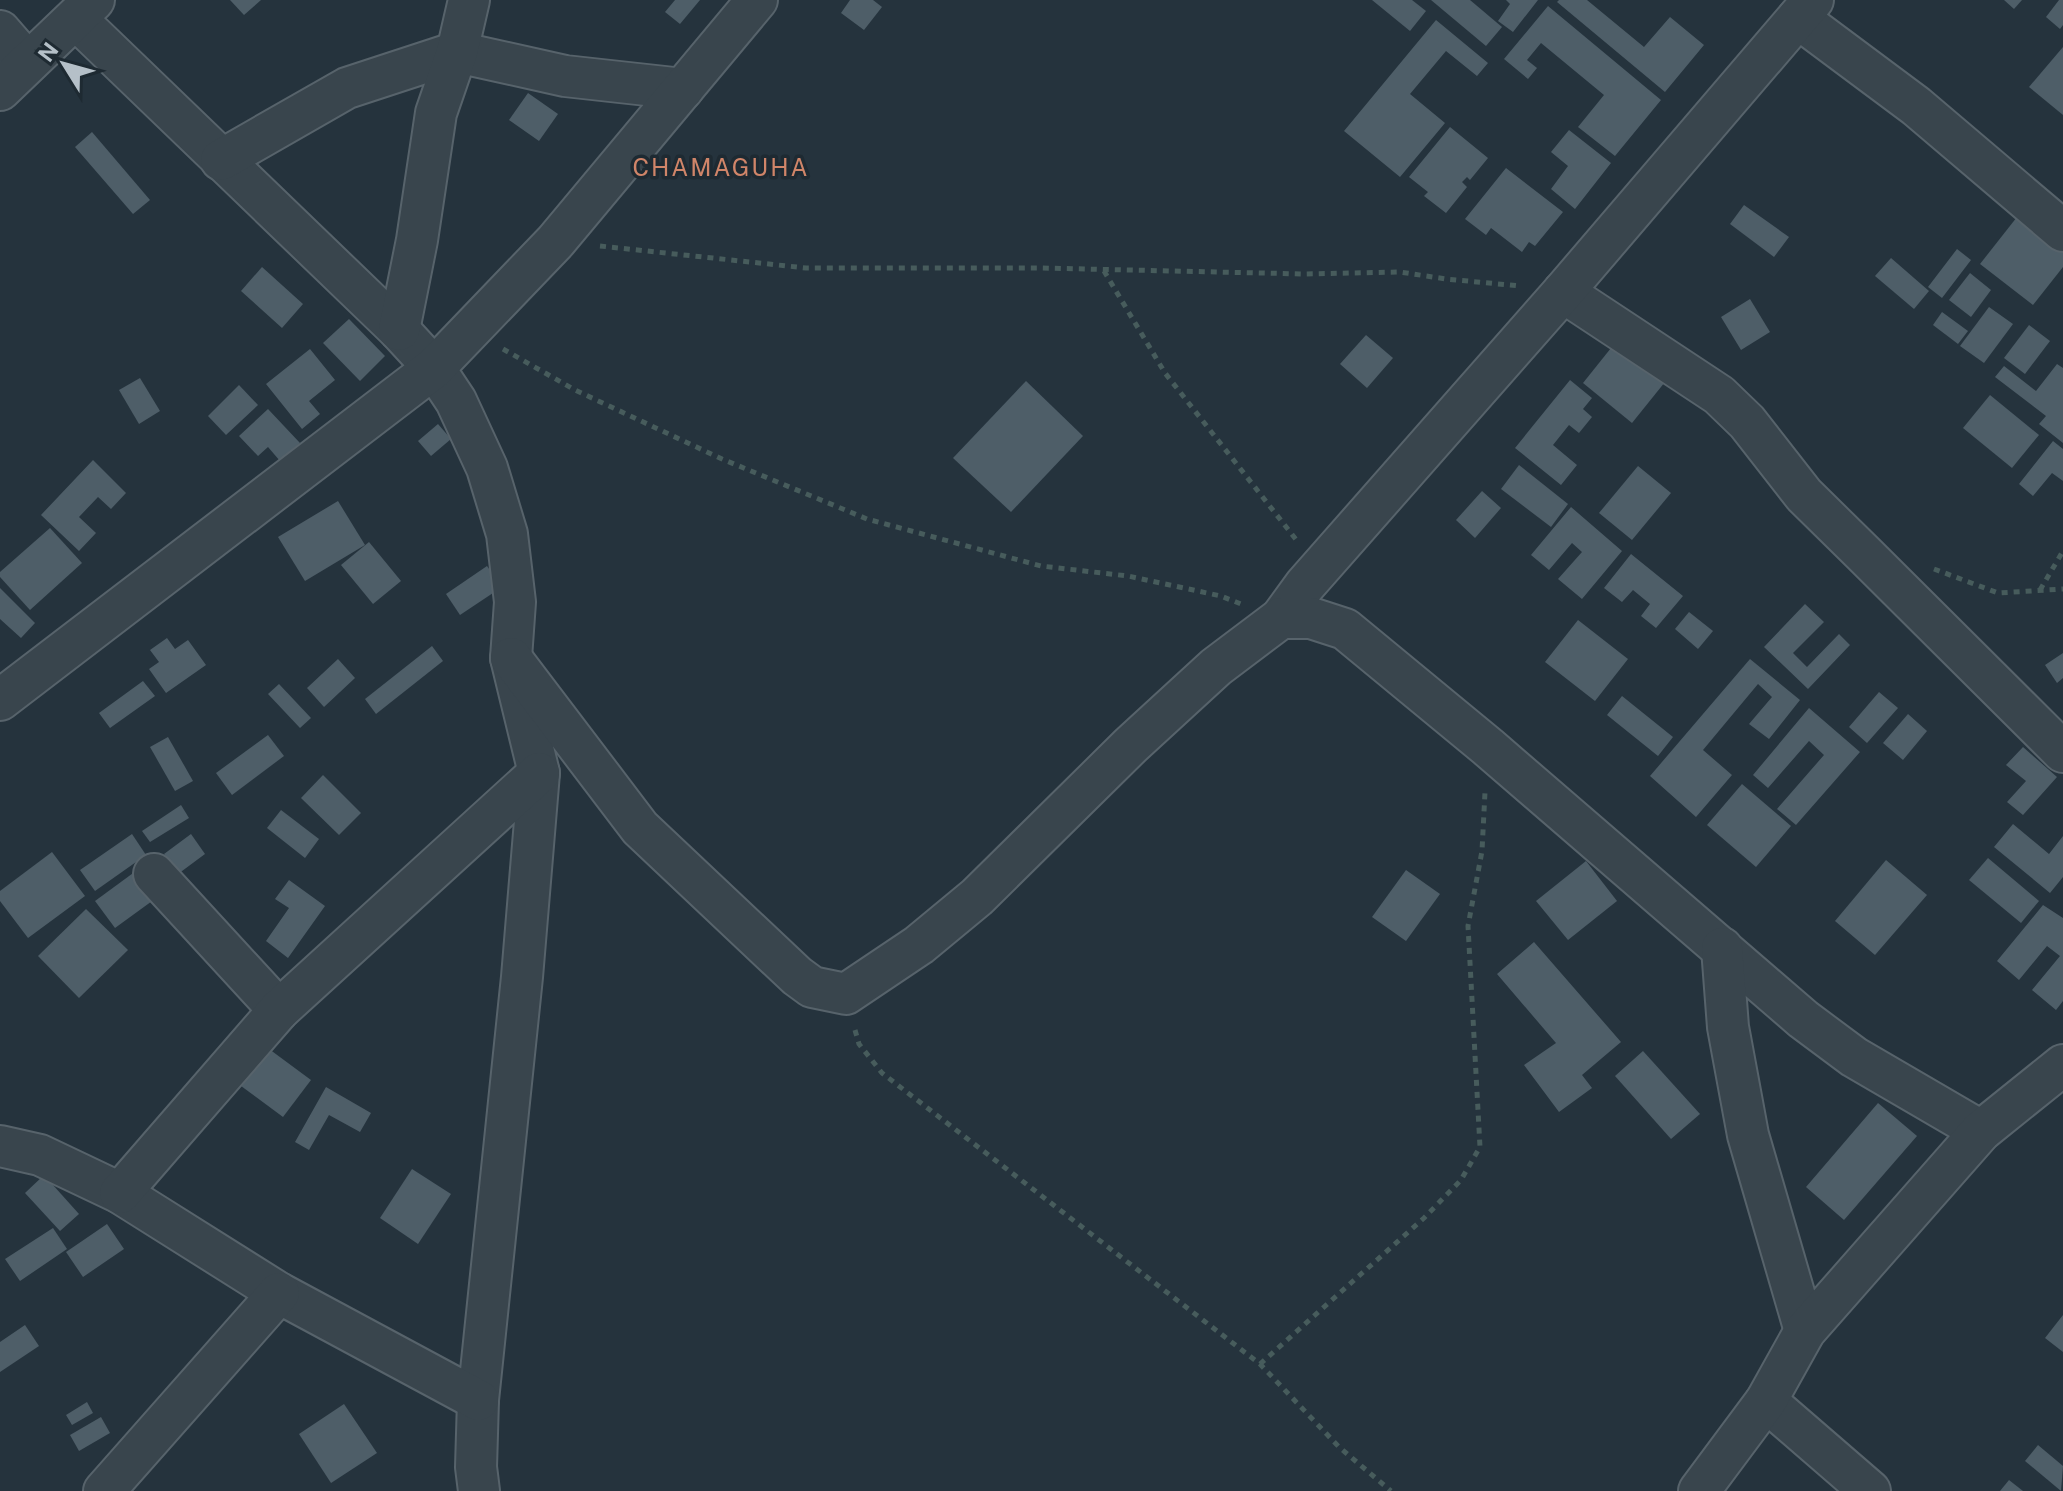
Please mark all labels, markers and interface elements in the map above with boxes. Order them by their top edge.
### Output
north arrow [24,24,104,104]
text: N [32,37,64,67]
district label: CHAMAGUHA [632,153,810,181]

